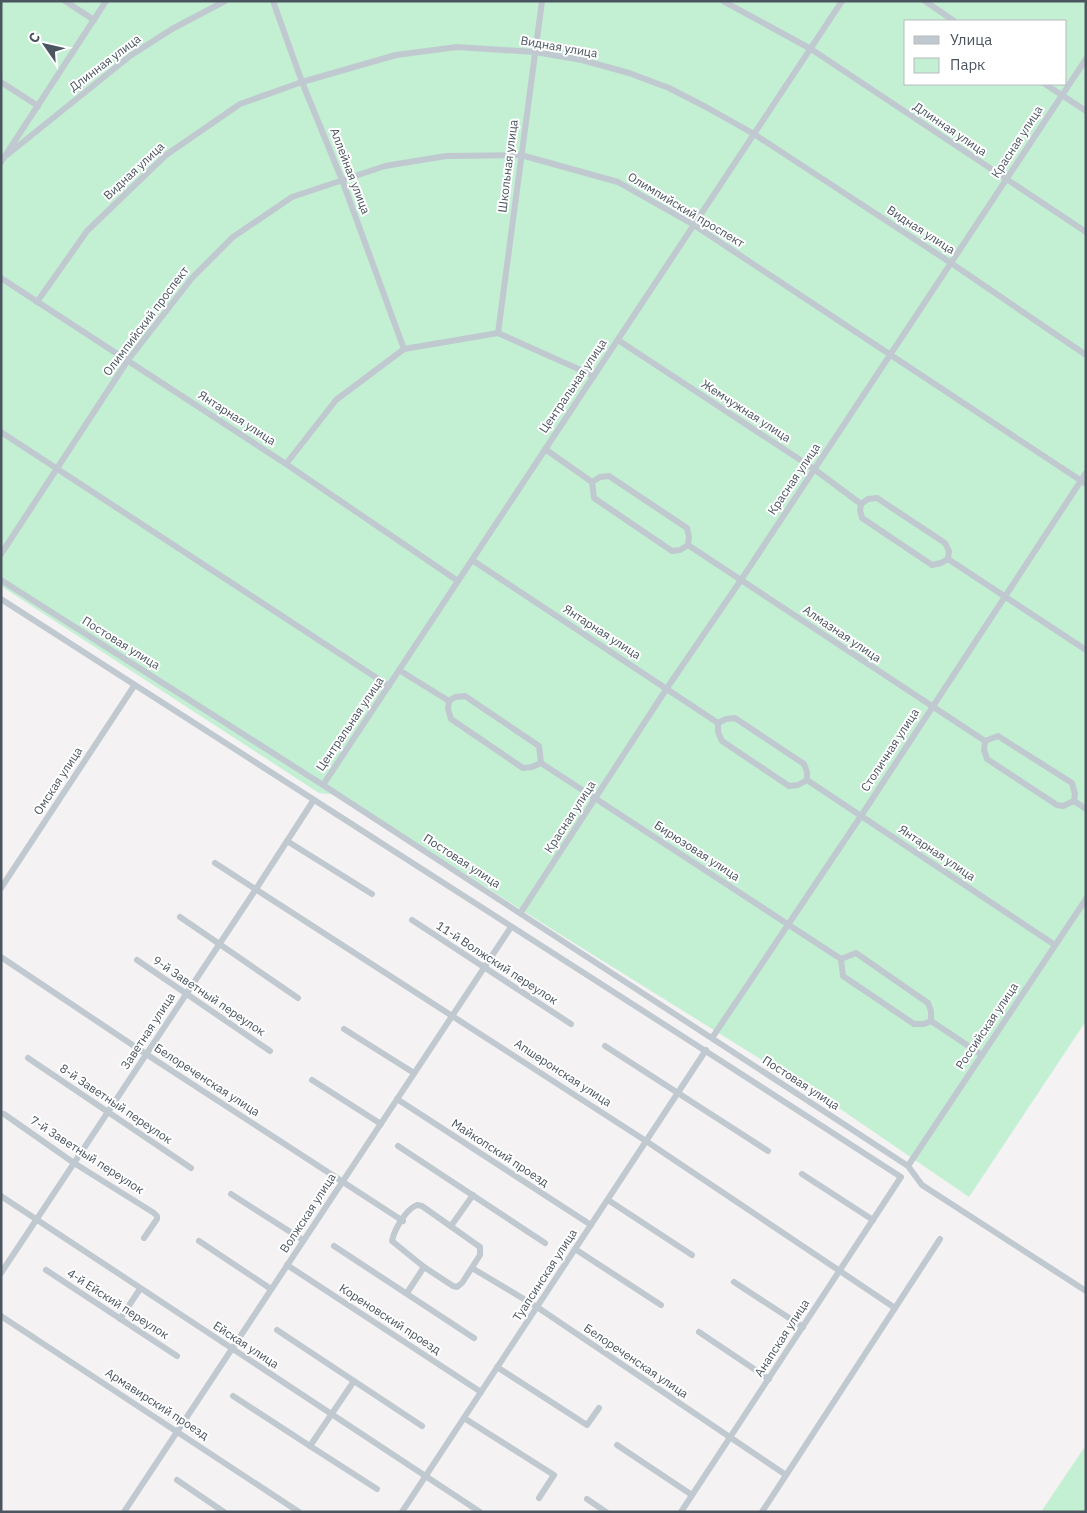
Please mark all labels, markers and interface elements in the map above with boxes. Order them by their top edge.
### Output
north arrow [20,20,70,70]
legend [904,20,1067,85]
text: С [24,29,44,47]
text: Улица [950,30,992,49]
street label: Длинная улица [66,31,144,94]
street label: Видная улица [519,32,599,61]
text: Парк [950,55,985,74]
street label: Длинная улица [911,98,990,159]
street label: Красная улица [988,102,1046,181]
street label: Школьная улица [494,118,521,213]
street label: Аллейная улица [327,126,374,217]
street label: Видная улица [100,138,168,203]
street label: Олимпийский проспект [625,169,748,251]
street label: Видная улица [884,202,959,257]
street label: Олимпийский проспект [99,263,192,379]
street label: Центральная улица [535,335,610,436]
street label: Жемчужная улица [699,376,794,446]
street label: Янтарная улица [196,387,279,449]
street label: Красная улица [764,440,823,517]
street label: Янтарная улица [561,601,644,663]
street label: Алмазная улица [800,602,885,666]
street label: Постовая улица [80,613,163,673]
street label: Центральная улица [312,673,387,774]
street label: Столичная улица [857,705,922,794]
street label: Омская улица [30,743,86,818]
street label: Красная улица [541,777,599,856]
street label: Бирюзовая улица [652,817,743,884]
street label: Янтарная улица [896,821,979,884]
street label: Постовая улица [421,830,504,891]
street label: 11-й Волжский переулок [434,918,561,1008]
street label: 9-й Заветный переулок [150,952,269,1039]
street label: Российская улица [952,979,1021,1072]
street label: Заветная улица [117,989,178,1072]
street label: Апшеронская улица [512,1036,615,1110]
street label: Белореченская улица [152,1040,263,1120]
street label: Постовая улица [760,1052,843,1113]
street label: 8-й Заветный переулок [57,1060,176,1147]
street label: 7-й Заветный переулок [28,1112,147,1197]
street label: Майкопский проезд [449,1115,552,1190]
street label: Волжская улица [276,1170,339,1255]
street label: Туапсинская улица [509,1225,580,1324]
street label: 4-й Ейский переулок [65,1265,172,1342]
street label: Кореновский проезд [337,1280,444,1357]
street label: Анапская улица [751,1296,813,1379]
street label: Ейская улица [211,1318,283,1372]
street label: Белореченская улица [581,1320,692,1401]
street label: Армавирский проезд [103,1365,212,1443]

